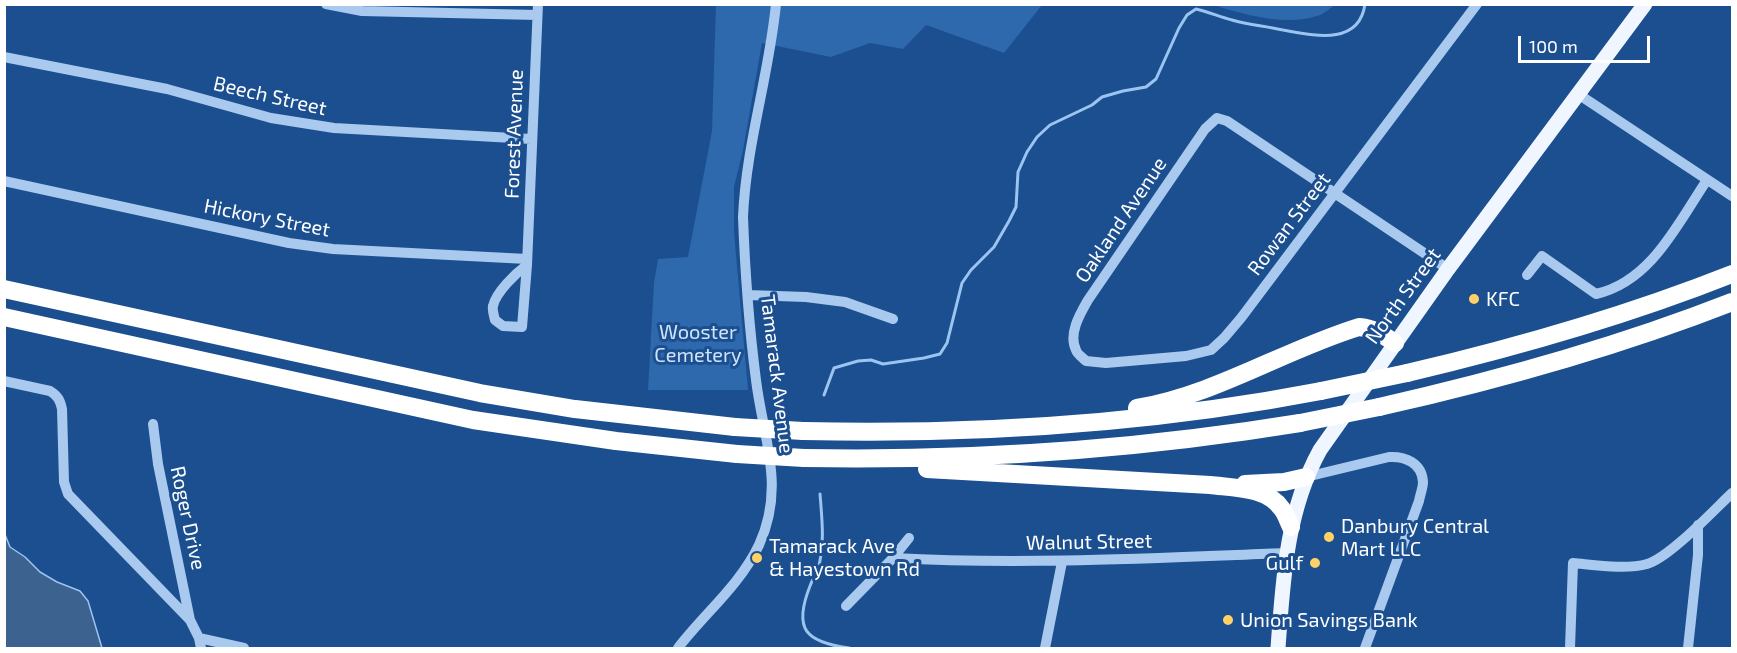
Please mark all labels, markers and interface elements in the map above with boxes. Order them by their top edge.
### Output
scale bar [1521,24,1653,62]
text: 100 m [1529,35,1578,57]
street label: Forest Avenue [500,69,528,199]
street label: Beech Street [211,71,329,121]
street label: Oakland Avenue [1070,153,1172,287]
street label: Rowan Street [1243,168,1335,280]
street label: Hickory Street [202,194,332,242]
street label: North Street [1360,243,1446,349]
place label: KFC [1486,287,1520,311]
marker: KFC [1467,292,1481,306]
street label: Tamarack Avenue [755,293,799,455]
park label: Wooster Cemetery [654,320,742,367]
street label: Roger Drive [165,464,211,572]
place label: Danbury Central Mart LLC [1341,514,1489,561]
street label: Walnut Street [1026,529,1152,555]
marker: Danbury Central Mart LLC [1322,530,1336,544]
place label: Tamarack Ave & Hayestown Rd [769,534,920,581]
marker: Tamarack Ave & Hayestown Rd [750,551,764,565]
place label: Gulf [1266,551,1303,575]
marker: Gulf [1308,556,1322,570]
place label: Union Savings Bank [1240,608,1418,632]
marker: Union Savings Bank [1221,613,1235,627]

